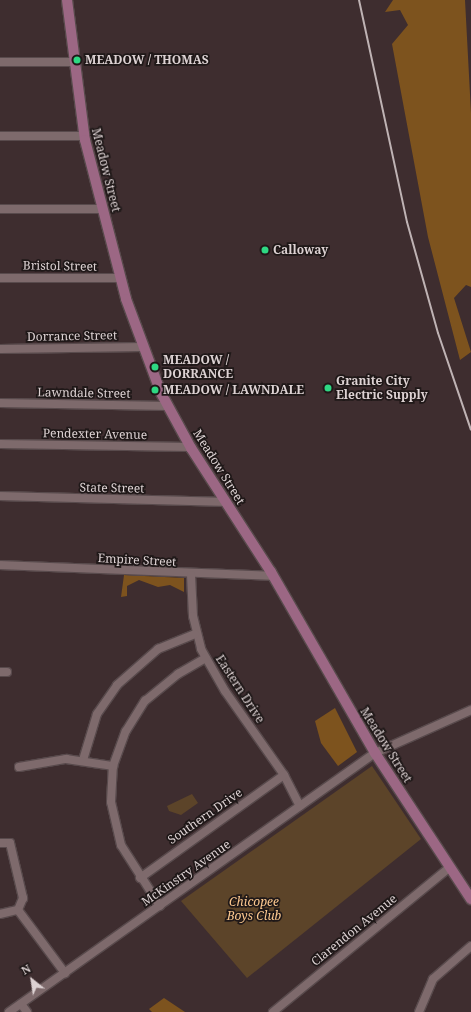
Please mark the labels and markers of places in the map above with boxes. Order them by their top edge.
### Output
place label: MEADOW / THOMAS [85,53,209,67]
marker: MEADOW / THOMAS [72,55,82,65]
place label: Calloway [273,243,328,257]
marker: Calloway [260,245,270,255]
place label: MEADOW / DORRANCE [163,353,233,381]
marker: MEADOW / DORRANCE [150,362,160,372]
place label: Granite City Electric Supply [336,374,428,402]
place label: MEADOW / LAWNDALE [163,383,304,397]
marker: Granite City Electric Supply [323,383,333,393]
marker: MEADOW / LAWNDALE [150,385,160,395]

